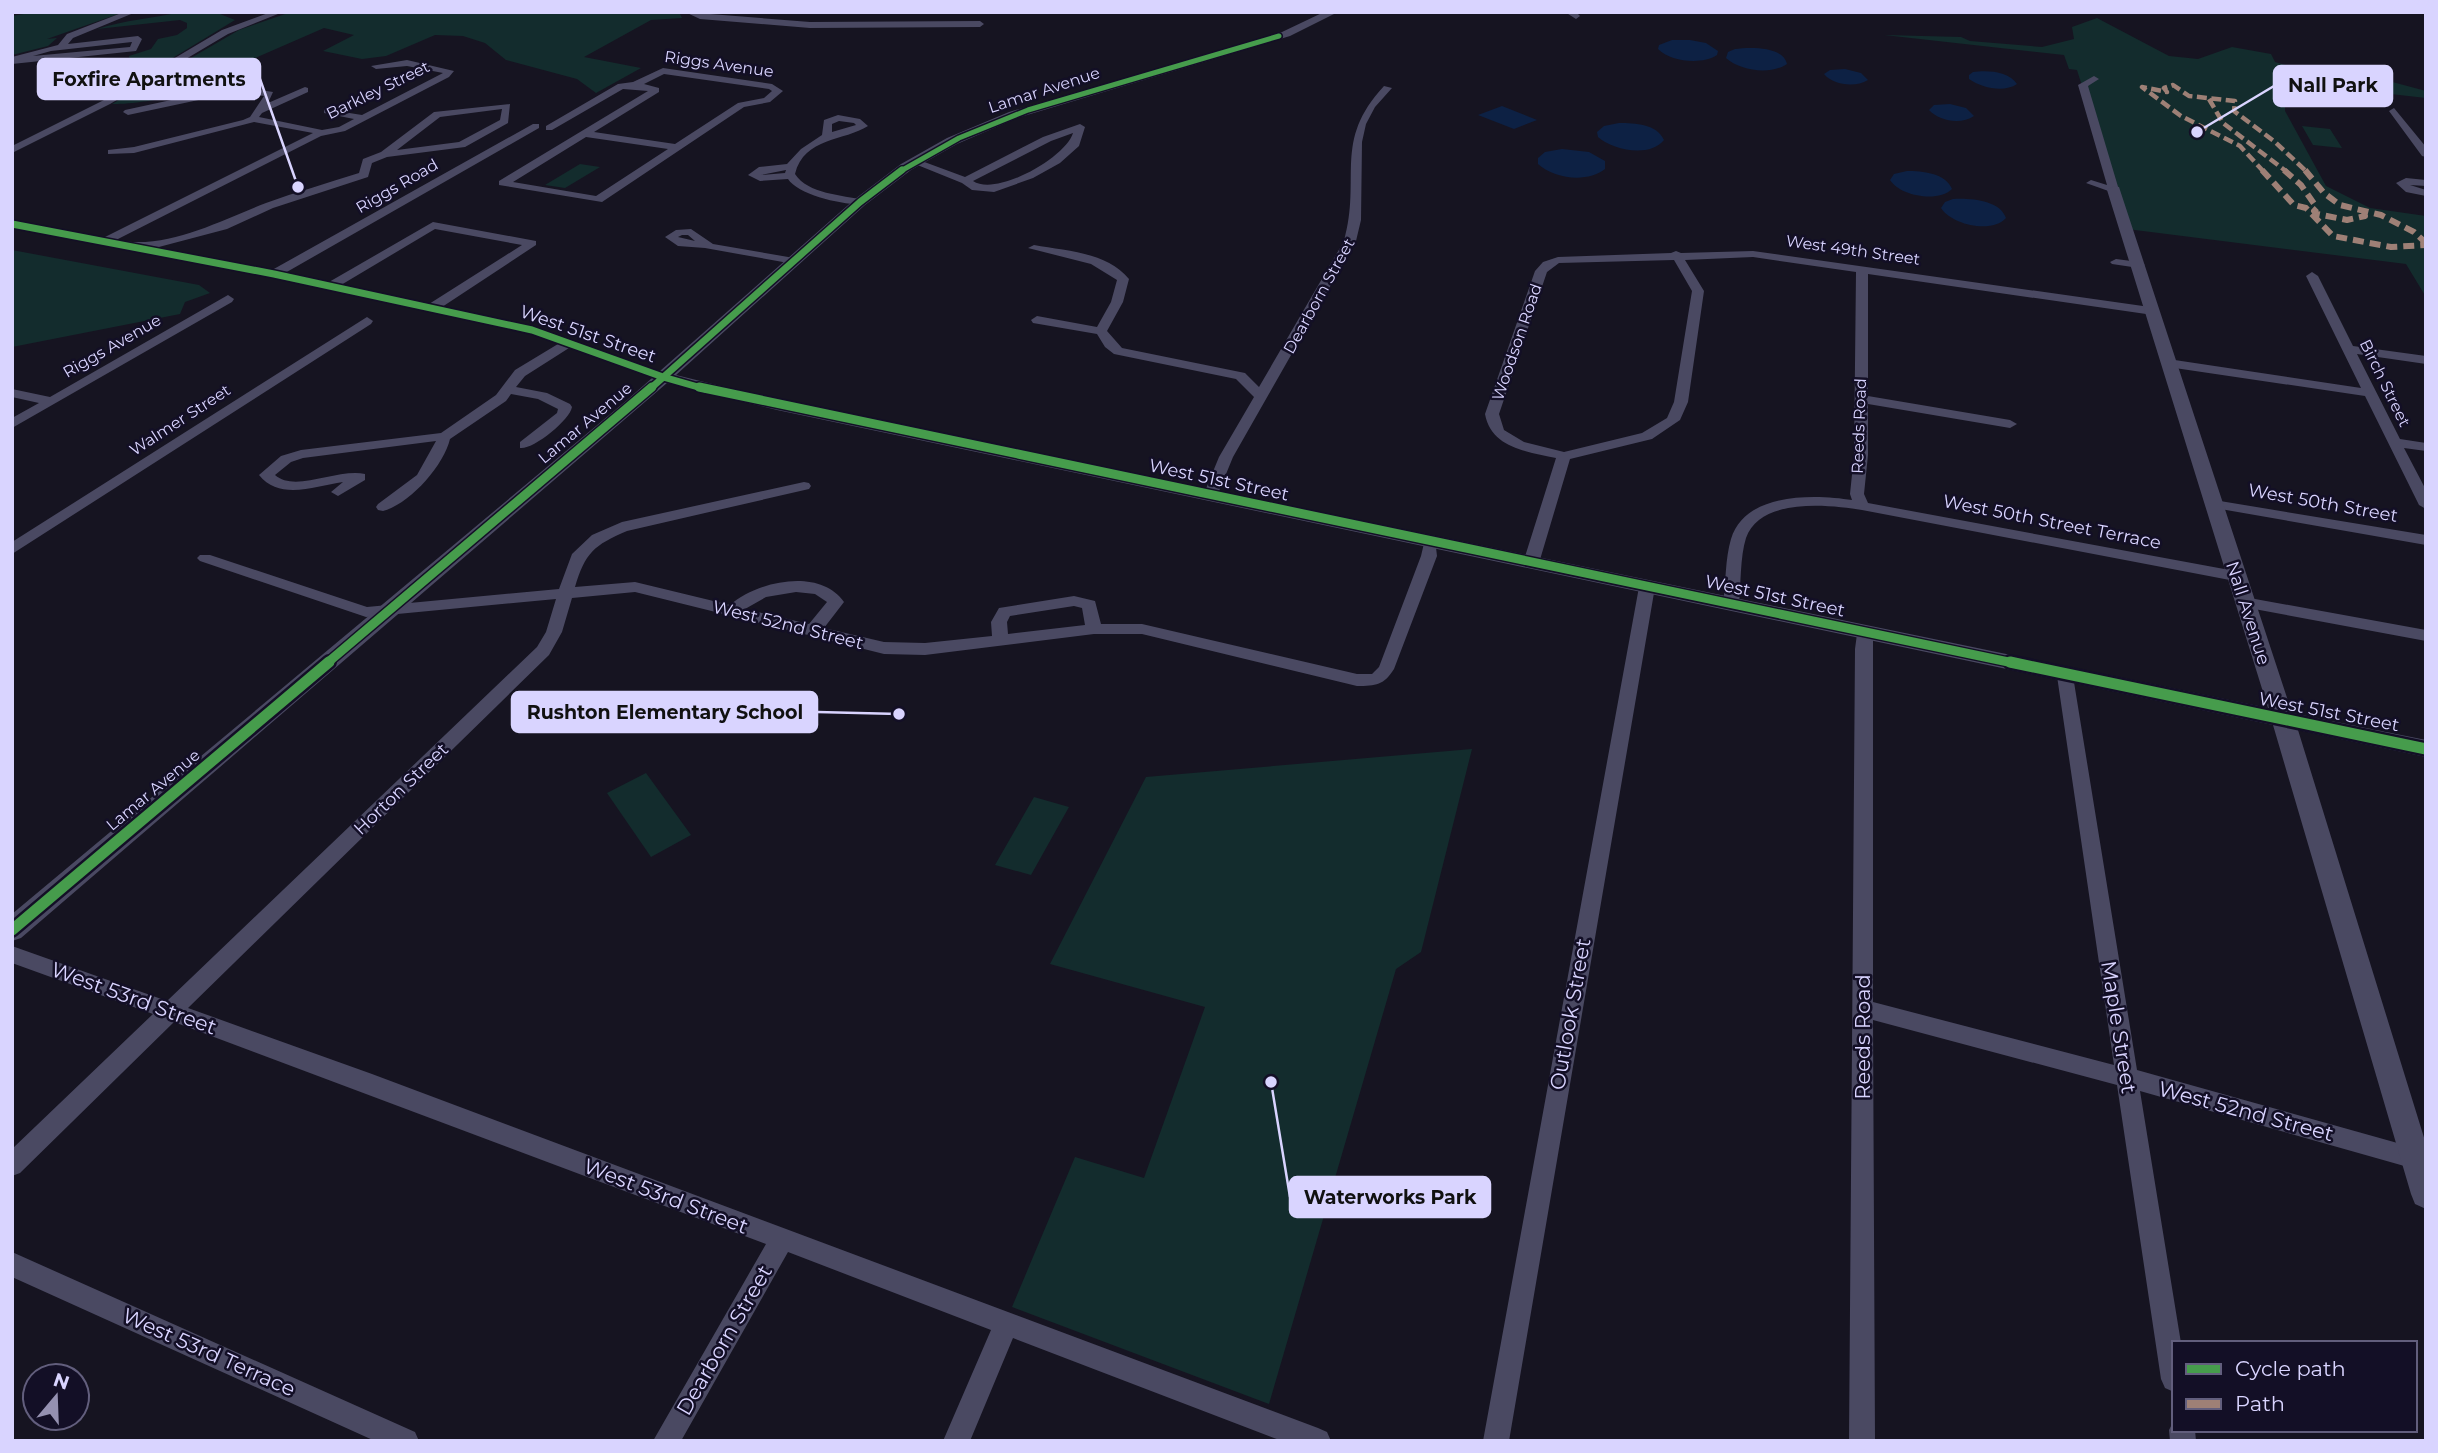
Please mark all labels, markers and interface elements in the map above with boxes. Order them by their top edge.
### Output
street label: Riggs Avenue [663,47,775,81]
street label: Barkley Street [323,57,433,123]
callout: Foxfire Apartments [38,59,260,99]
street label: Lamar Avenue [986,63,1102,117]
callout: Nall Park [2274,66,2392,106]
text: Foxfire Apartments [52,68,246,91]
text: Nall Park [2288,74,2378,97]
street label: Riggs Road [353,155,441,217]
street label: West 49th Street [1785,231,1922,269]
street label: Dearborn Street [1279,235,1359,357]
street label: Woodson Road [1488,281,1546,403]
street label: West 51st Street [517,300,659,368]
street label: Riggs Avenue [60,310,164,382]
street label: Birch Street [2356,336,2415,430]
street label: Lamar Avenue [534,378,636,468]
street label: Reeds Road [1848,378,1870,474]
street label: Walmer Street [126,380,234,460]
street label: West 51st Street [1147,454,1291,506]
street label: West 50th Street [2246,479,2400,527]
street label: West 50th Street Terrace [1941,490,2163,554]
street label: Nall Avenue [2221,558,2275,668]
street label: West 51st Street [1703,570,1847,622]
street label: West 52nd Street [710,596,866,654]
street label: West 51st Street [2257,688,2401,736]
callout: Rushton Elementary School [512,692,817,732]
text: Rushton Elementary School [527,701,803,724]
street label: Horton Street [349,738,453,840]
street label: Lamar Avenue [102,745,204,835]
street label: Outlook Street [1544,936,1596,1092]
street label: West 53rd Street [48,956,220,1040]
street label: Maple Street [2096,959,2142,1095]
street label: Reeds Road [1850,974,1875,1100]
street label: West 52nd Street [2156,1076,2336,1146]
street label: West 53rd Street [580,1153,752,1239]
callout: Waterworks Park [1290,1177,1490,1217]
text: Waterworks Park [1304,1186,1477,1209]
street label: Dearborn Street [671,1260,777,1420]
street label: West 53rd Terrace [119,1303,299,1401]
legend [2172,1341,2417,1432]
text: Cycle path [2235,1356,2346,1381]
north arrow [21,1362,91,1432]
text: N [50,1368,72,1395]
text: Path [2235,1391,2285,1416]

